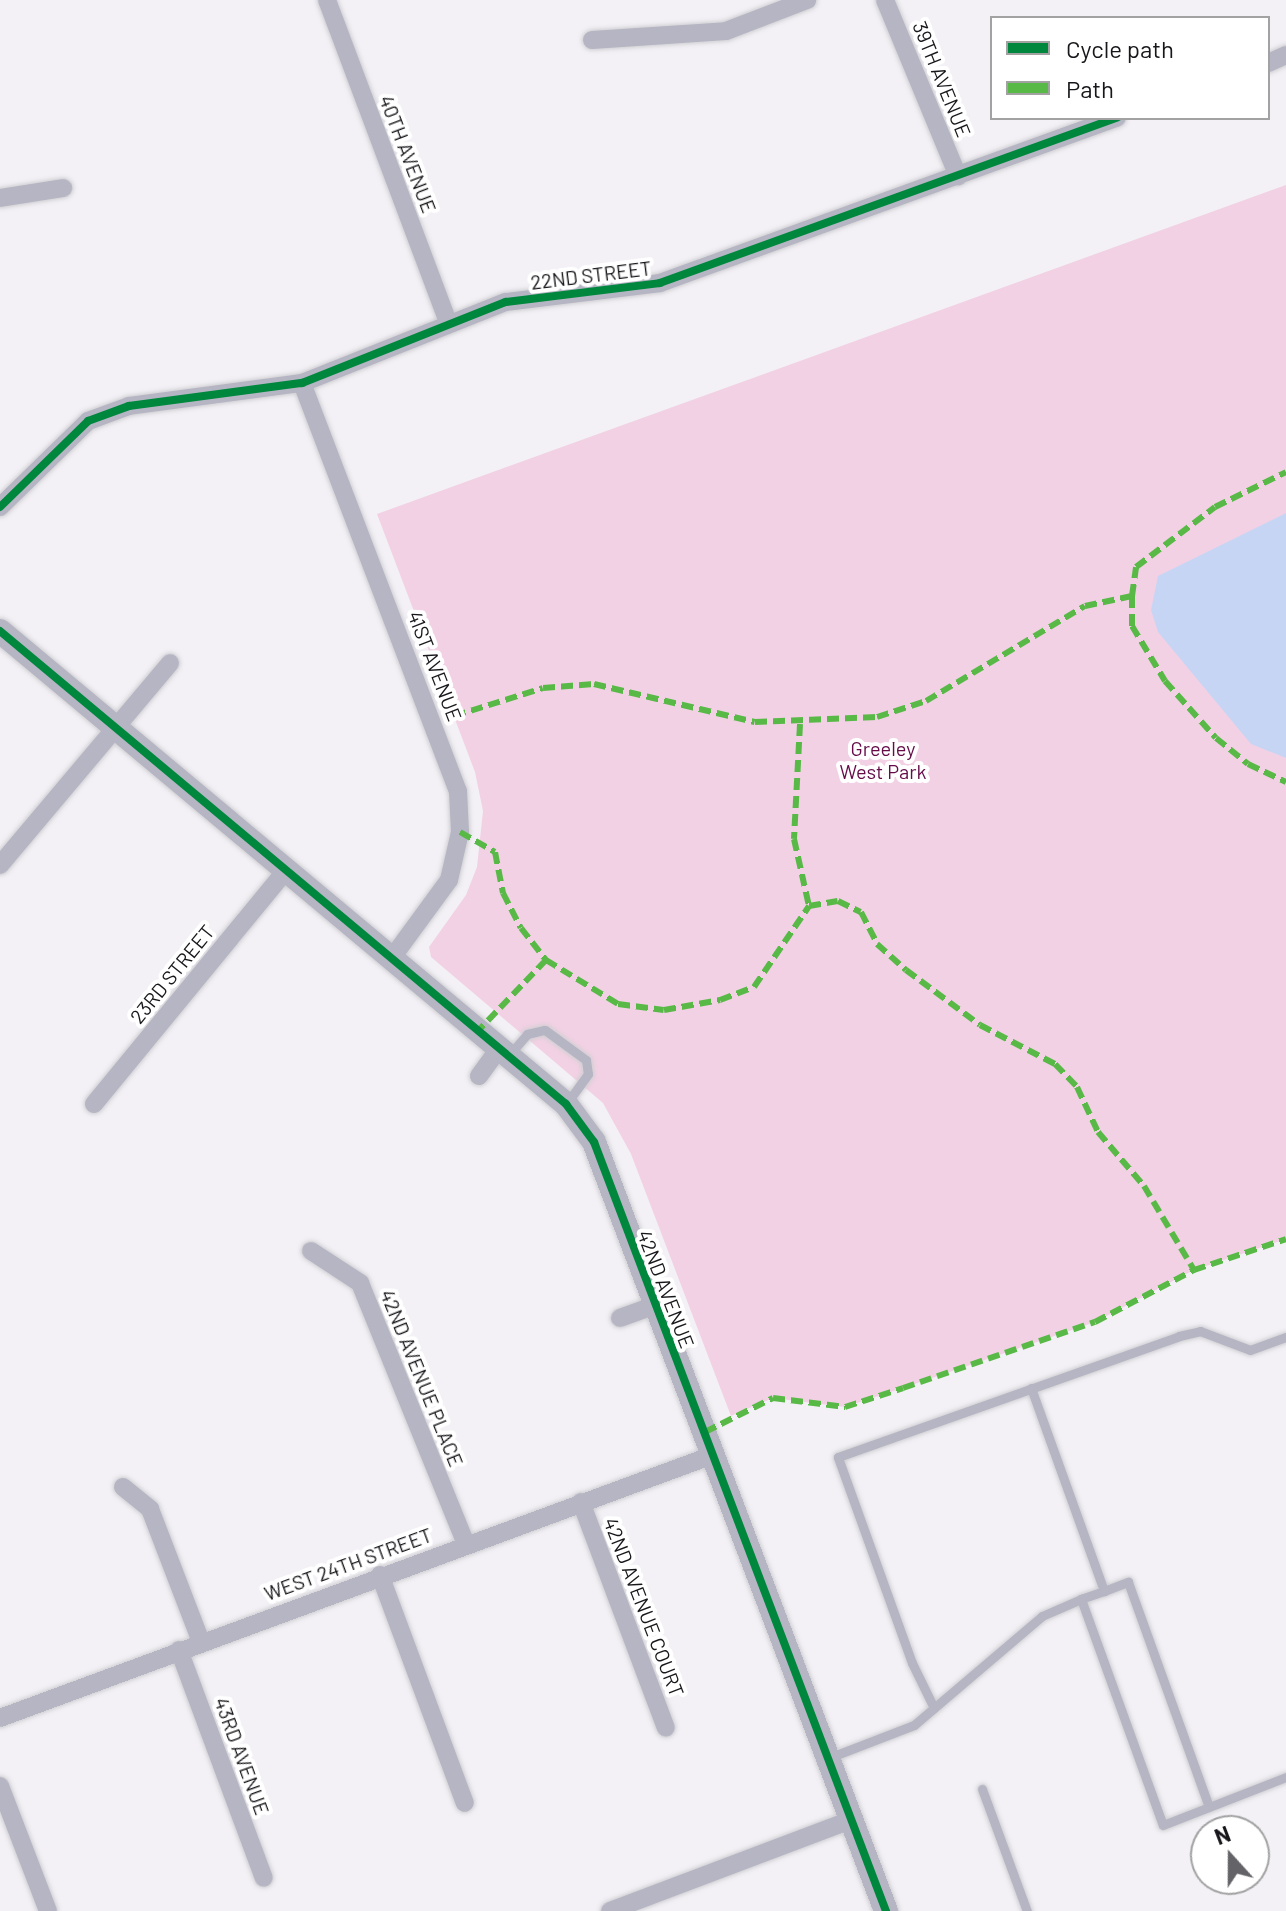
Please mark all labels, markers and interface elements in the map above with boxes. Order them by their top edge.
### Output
legend [990,16,1270,120]
street label: 39TH AVENUE [908,18,976,140]
text: Cycle path [1066,34,1174,63]
text: Path [1066,74,1114,103]
street label: 40TH AVENUE [375,92,441,216]
street label: 22ND STREET [529,256,653,294]
street label: 41ST AVENUE [403,607,467,725]
park label: Greeley West Park [839,737,927,784]
street label: 23RD STREET [125,920,219,1028]
street label: 42ND AVENUE [632,1226,700,1352]
street label: 42ND AVENUE PLACE [375,1286,469,1470]
street label: 42ND AVENUE COURT [599,1514,689,1700]
street label: WEST 24TH STREET [261,1523,435,1605]
street label: 43RD AVENUE [210,1694,274,1818]
north arrow [1190,1815,1270,1895]
text: N [1211,1820,1234,1849]

